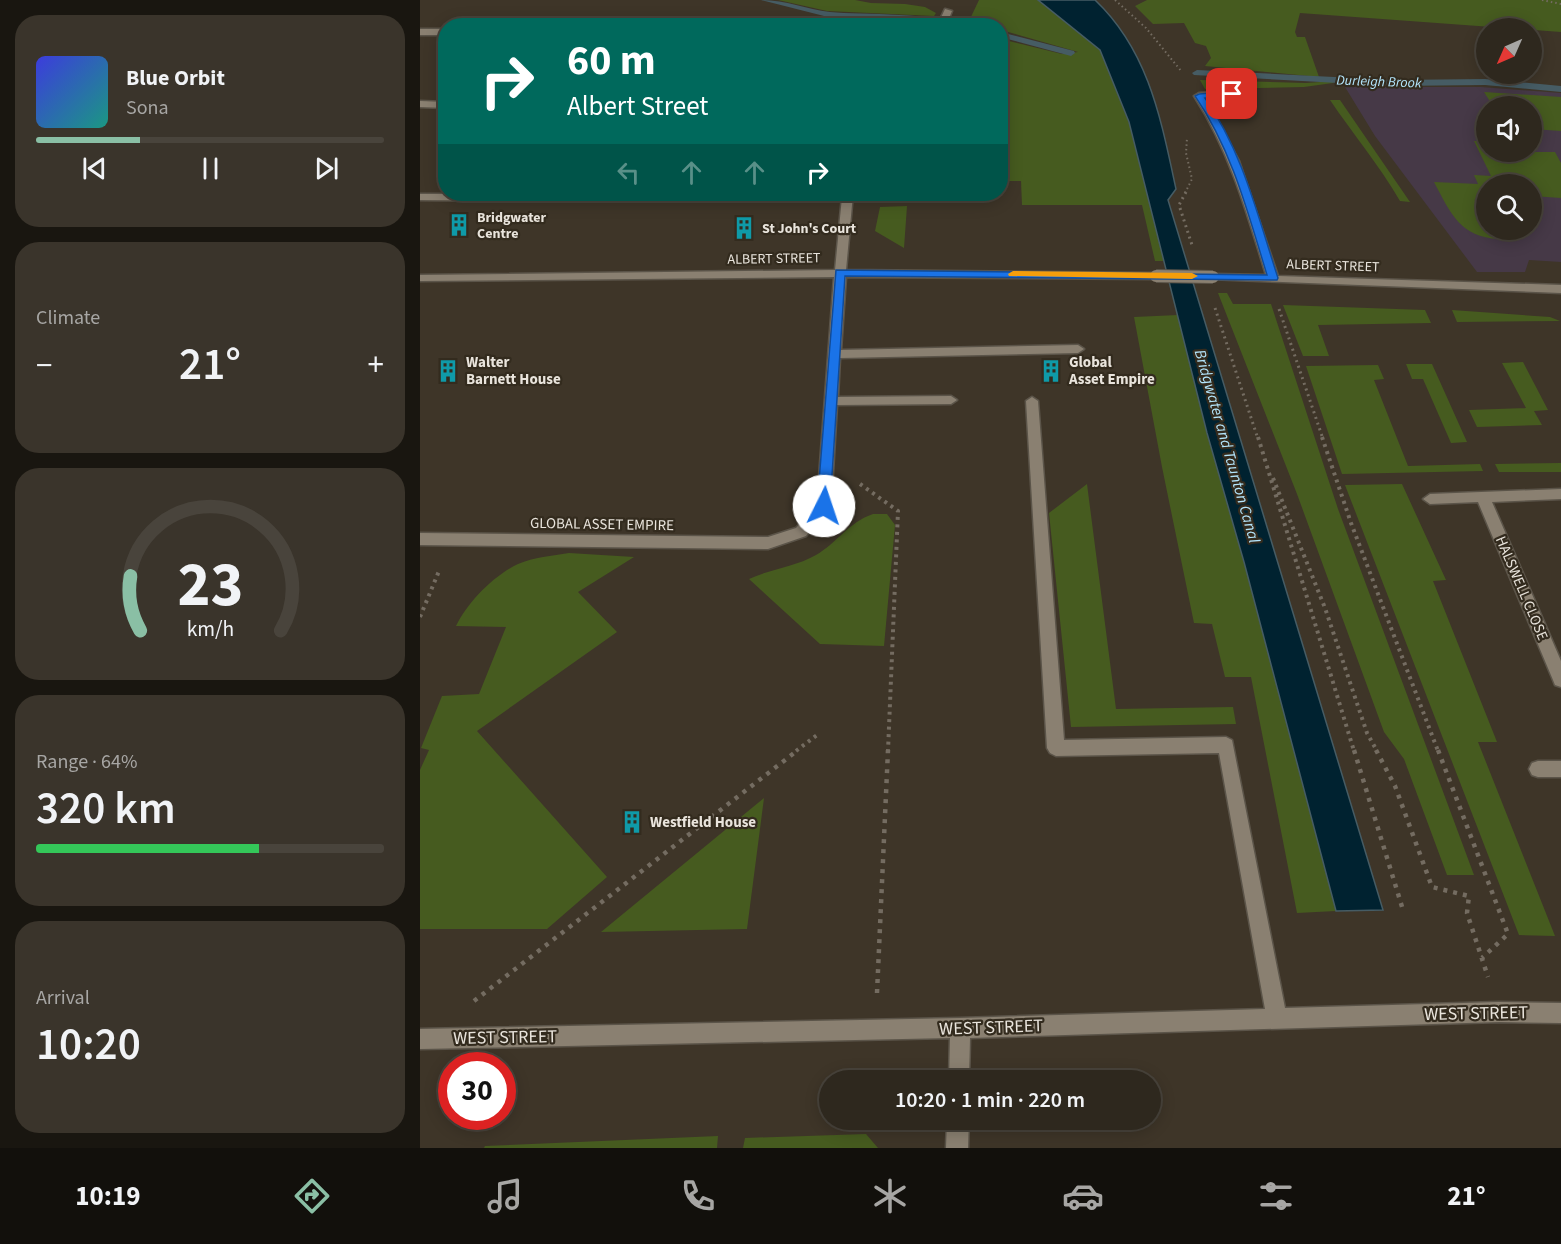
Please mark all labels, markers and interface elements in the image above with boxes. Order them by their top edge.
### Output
north arrow [1476,18,1542,84]
map controls [1476,18,1542,240]
text: 60 m [567,31,656,91]
icon: right [468,42,546,120]
text: Blue Orbit [126,62,225,94]
pin [1206,68,1257,119]
water label: Durleigh Brook [1336,71,1422,93]
icon: arrive [1215,77,1248,110]
text: Albert Street [567,87,708,126]
text: Sona [126,94,169,122]
button: sound [1476,96,1542,162]
icon: previous [78,152,111,185]
icon: pause [194,152,227,185]
icon: next [310,152,343,185]
icon: left [612,156,645,189]
icon: ahead [675,156,708,189]
icon: ahead [738,156,771,189]
icon: right [801,156,834,189]
button: search [1476,174,1542,240]
place label: Bridgwater Centre [477,208,546,244]
building icon: Bridgwater Centre [446,212,472,238]
building icon: St John's Court [731,215,757,241]
place label: St John's Court [762,219,857,239]
street label: ALBERT STREET [727,248,821,270]
street label: ALBERT STREET [1286,254,1380,278]
text: Climate [36,304,100,332]
text: 21° [179,333,241,397]
text: − [36,342,52,389]
text: + [368,342,384,389]
water label: Bridgwater and Taunton Canal [1189,347,1265,546]
place label: Walter Barnett House [466,352,561,390]
place label: Global Asset Empire [1068,352,1155,390]
building icon: Walter Barnett House [435,358,461,384]
building icon: Global Asset Empire [1038,358,1064,384]
position arrow [792,474,856,538]
street label: GLOBAL ASSET EMPIRE [530,513,674,536]
street label: HALSWELL CLOSE [1490,533,1553,644]
text: 23 [177,541,243,630]
text: km/h [186,614,234,645]
text: Range · 64% [36,748,137,776]
text: 320 km [36,777,176,841]
building icon: Westfield House [619,809,645,835]
place label: Westfield House [650,812,756,833]
text: Arrival [36,984,90,1012]
street label: WEST STREET [1424,1000,1529,1027]
text: 10:20 [36,1013,141,1077]
street label: WEST STREET [939,1013,1044,1042]
street label: WEST STREET [453,1024,558,1051]
speed limit sign: 30 [438,1052,516,1130]
text: 10:20 · 1 min · 220 m [895,1084,1085,1116]
icon: directions [291,1175,333,1217]
icon: music [484,1175,526,1217]
icon: phone [677,1175,719,1217]
icon: climate [869,1175,911,1217]
icon: car [1062,1175,1104,1217]
icon: filters [1255,1175,1297,1217]
text: 10:19 [75,1177,140,1216]
text: 21° [1447,1177,1486,1216]

